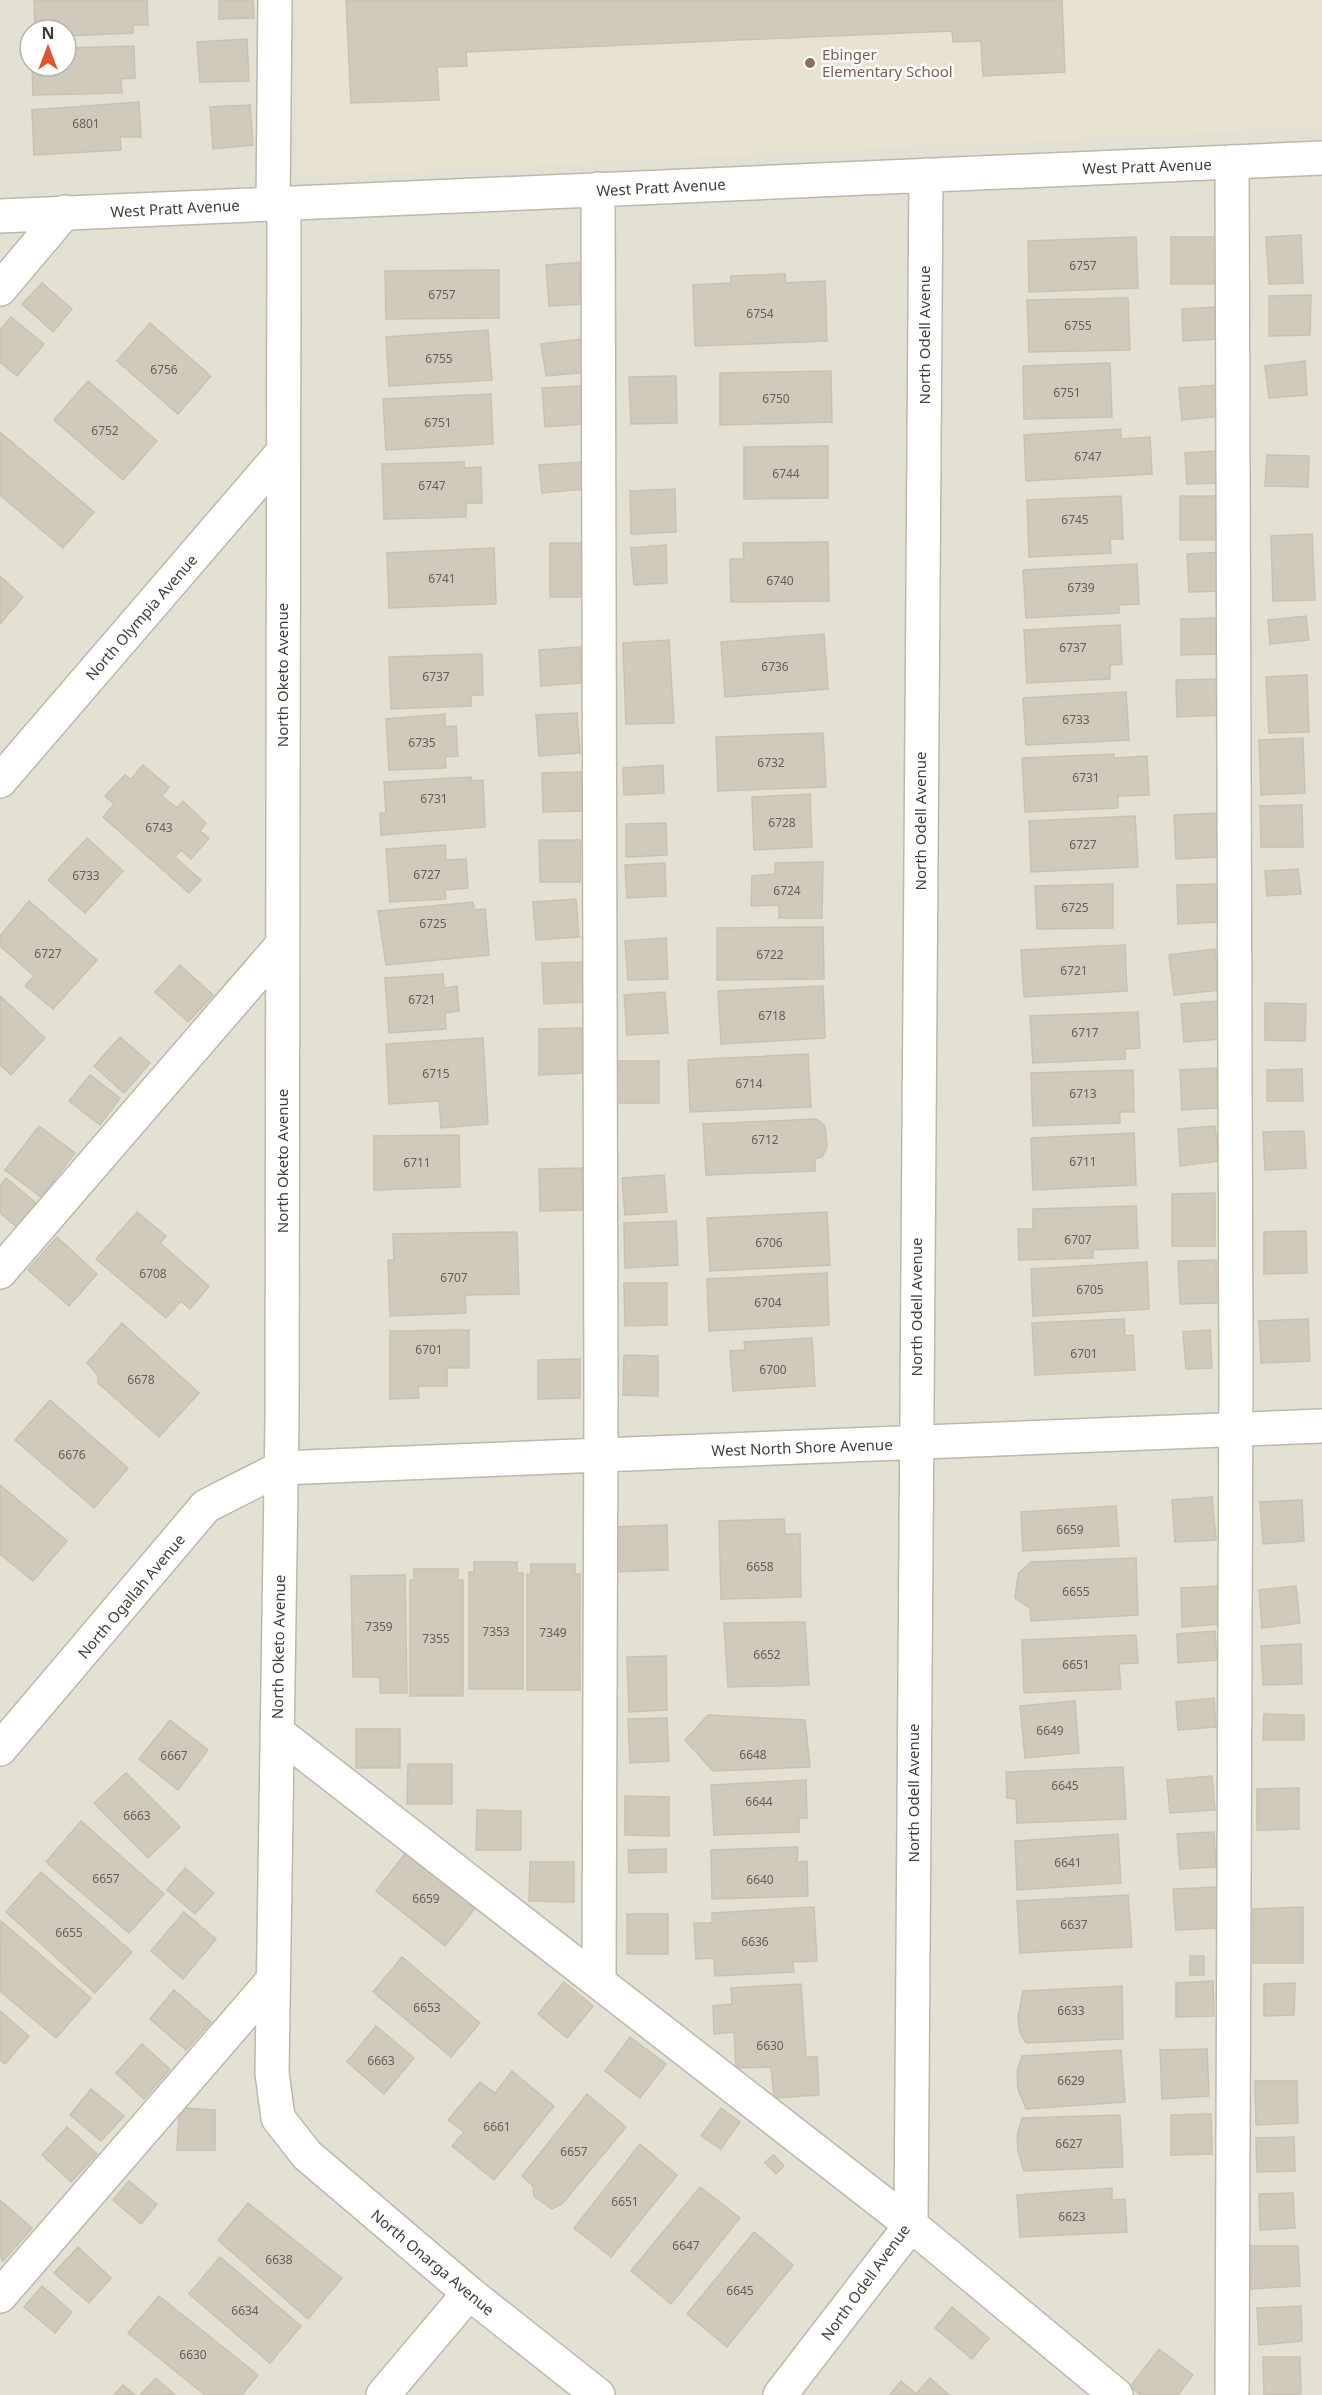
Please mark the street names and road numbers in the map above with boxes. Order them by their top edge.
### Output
street label: West Pratt Avenue [1082,154,1212,178]
street label: West Pratt Avenue [596,174,726,200]
street label: West Pratt Avenue [110,195,240,221]
street label: North Odell Avenue [914,266,934,404]
street label: North Olympia Avenue [81,550,201,684]
street label: North Oketo Avenue [272,603,292,747]
street label: North Odell Avenue [910,752,930,890]
street label: North Oketo Avenue [272,1089,292,1233]
street label: North Odell Avenue [906,1238,926,1376]
street label: West North Shore Avenue [711,1434,893,1460]
street label: North Ogallah Avenue [73,1530,189,1662]
street label: North Oketo Avenue [267,1575,289,1719]
street label: North Odell Avenue [903,1724,923,1862]
street label: North Onarga Avenue [367,2205,499,2319]
street label: North Odell Avenue [816,2220,914,2344]

